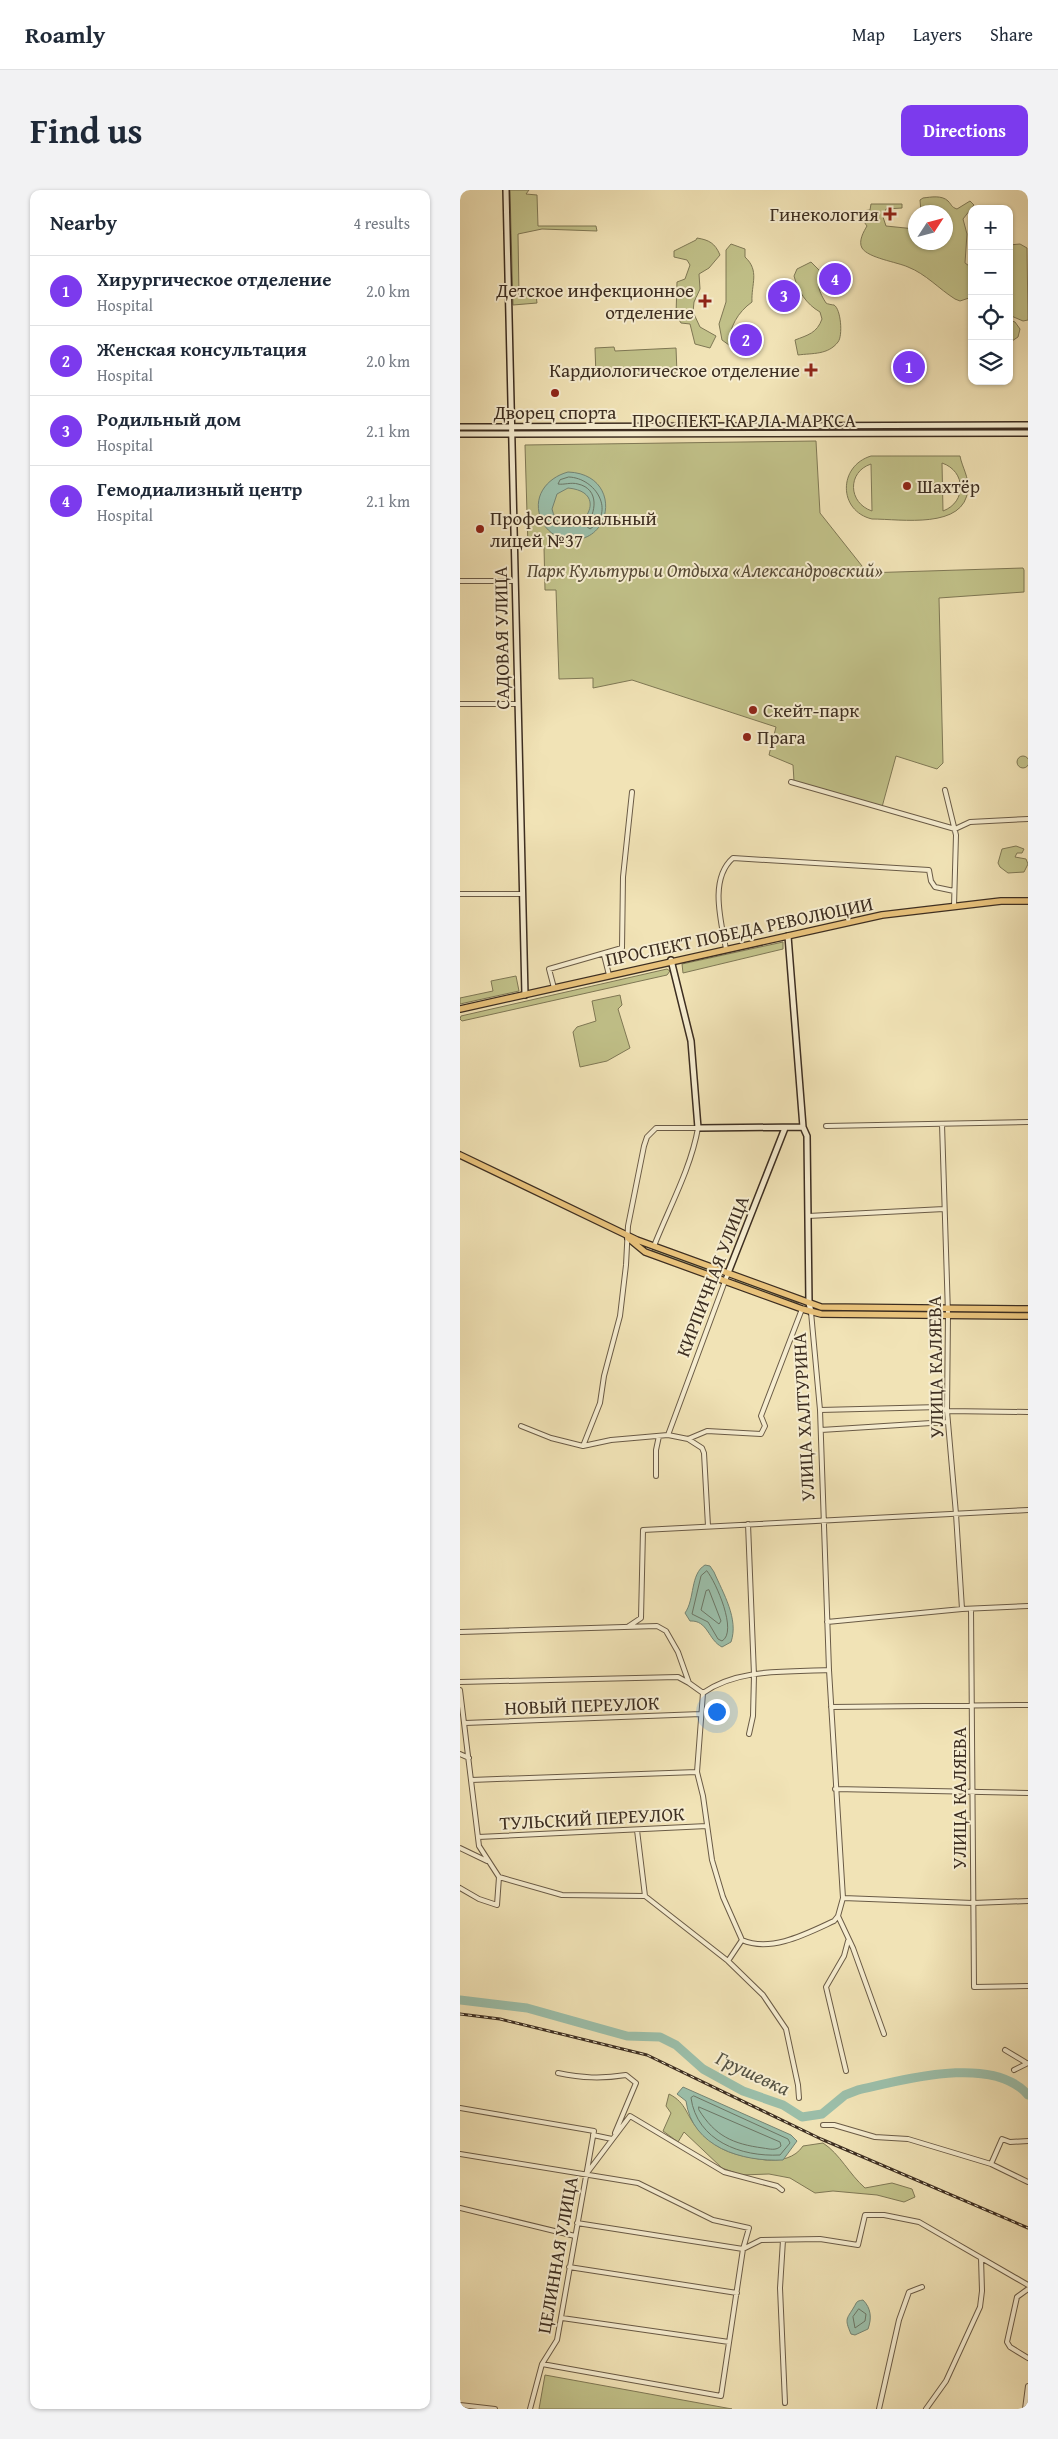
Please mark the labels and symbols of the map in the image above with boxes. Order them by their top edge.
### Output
place label: Гинекология [770,200,879,228]
north arrow [908,205,953,250]
marker: Гинекология [883,207,897,221]
pin: 4 [819,260,851,298]
place label: Детское инфекционное отделение [495,276,694,326]
pin: 3 [768,277,800,315]
marker: Детское инфекционное отделение [698,294,712,308]
pin: 2 [730,321,762,359]
pin: 1 [893,348,925,386]
place label: Кардиологическое отделение [549,356,800,384]
marker: Кардиологическое отделение [804,363,818,377]
marker: Дворец спорта [549,387,561,399]
place label: Дворец спорта [493,398,616,426]
street label: ПРОСПЕКТ КАРЛА МАРКСА [632,406,856,434]
place label: Шахтёр [917,472,980,500]
marker: Шахтёр [901,480,913,492]
place label: Профессиональный лицей №37 [490,504,657,554]
marker: Профессиональный лицей №37 [474,523,486,535]
park label: Парк Культуры и Отдыха «Александровский» [527,556,883,584]
street label: САДОВАЯ УЛИЦА [486,566,516,710]
place label: Скейт-парк [763,696,859,724]
marker: Скейт-парк [747,704,759,716]
place label: Прага [757,723,806,751]
marker: Прага [741,731,753,743]
street label: ПРОСПЕКТ ПОБЕДА РЕВОЛЮЦИИ [603,889,876,973]
street label: КИРПИЧНАЯ УЛИЦА [668,1191,756,1361]
street label: УЛИЦА КАЛЯЕВА [920,1295,950,1439]
street label: УЛИЦА ХАЛТУРИНА [785,1331,821,1502]
street label: НОВЫЙ ПЕРЕУЛОК [504,1688,660,1722]
your location [704,1699,730,1725]
street label: УЛИЦА КАЛЯЕВА [945,1726,973,1869]
street label: ТУЛЬСКИЙ ПЕРЕУЛОК [499,1799,686,1837]
water label: Грушевка [711,2042,795,2103]
street label: ЦЕЛИННАЯ УЛИЦА [529,2174,585,2336]

